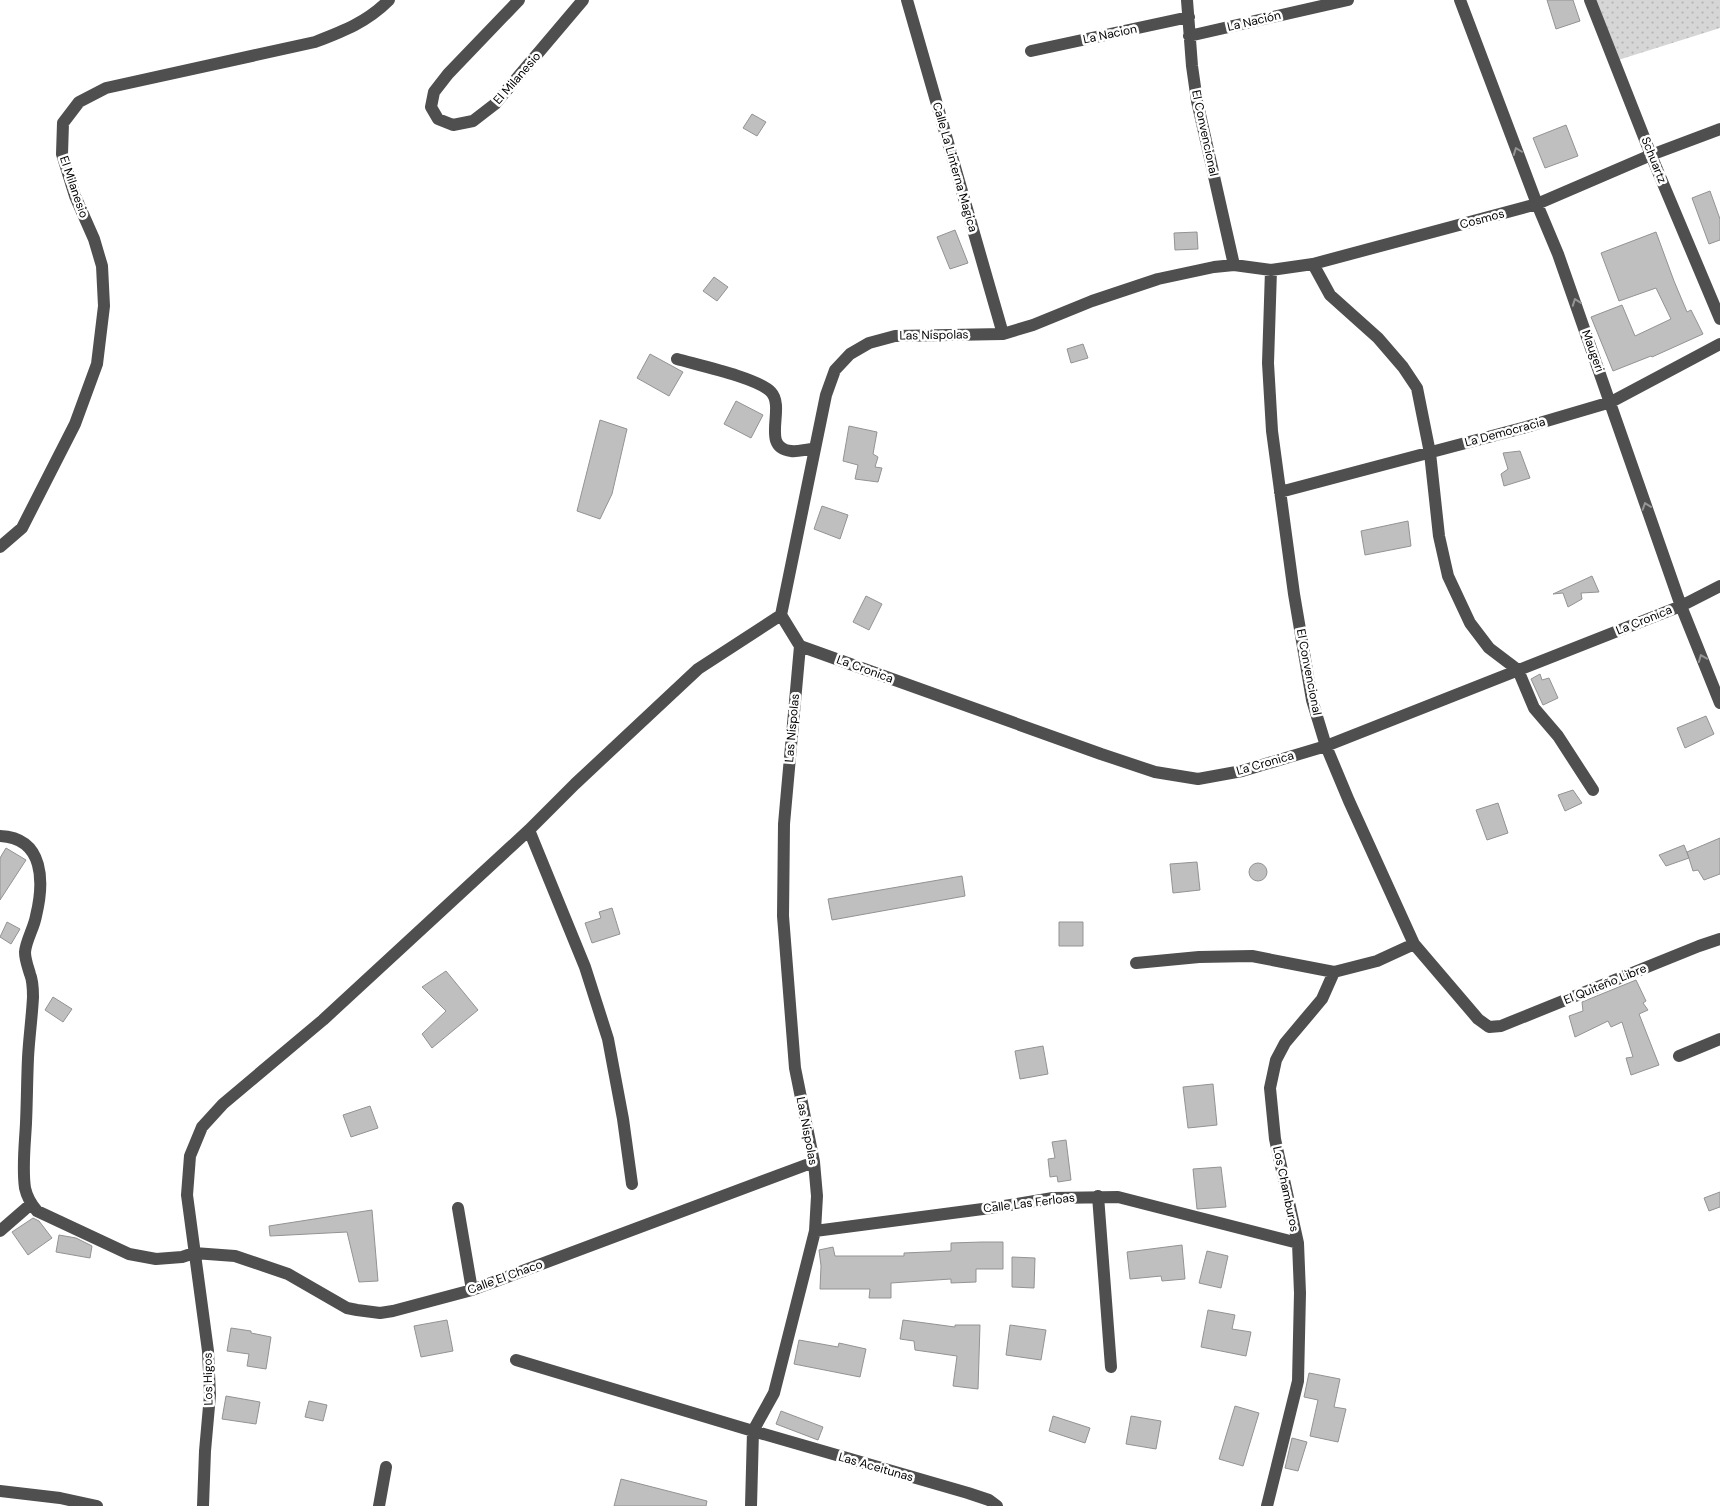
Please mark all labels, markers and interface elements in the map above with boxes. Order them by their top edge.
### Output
street label: La Nación [1226,7,1283,35]
street label: La Nacion [1082,20,1138,48]
street label: El Milanesio [490,48,544,108]
street label: El Convencional [1188,88,1222,178]
street label: Calle La Linterna Magica [929,100,981,234]
street label: Schuartz [1637,134,1671,186]
one-way arrow [1513,147,1523,156]
street label: El Milanesio [56,154,92,220]
street label: Cosmos [1458,205,1506,233]
one-way arrow [1572,299,1582,307]
street label: Las Nispolas [899,326,969,344]
street label: Maugeri [1578,328,1608,375]
street label: La Democracia [1463,414,1547,450]
one-way arrow [1642,502,1652,510]
street label: La Cronica [1614,602,1674,638]
street label: El Convencional [1293,627,1325,717]
street label: La Cronica [834,651,896,687]
one-way arrow [1698,654,1708,663]
street label: Las Nispolas [781,693,803,763]
street label: La Cronica [1234,747,1296,779]
street label: El Quiteño Libre [1561,960,1649,1008]
street label: Las Nispolas [793,1096,821,1166]
street label: Los Chamburos [1269,1145,1303,1233]
street label: Calle Las Ferloas [982,1189,1076,1217]
street label: Calle El Chaco [465,1256,545,1298]
street label: Los Higos [200,1352,216,1406]
street label: Las Aceitunas [837,1449,915,1485]

